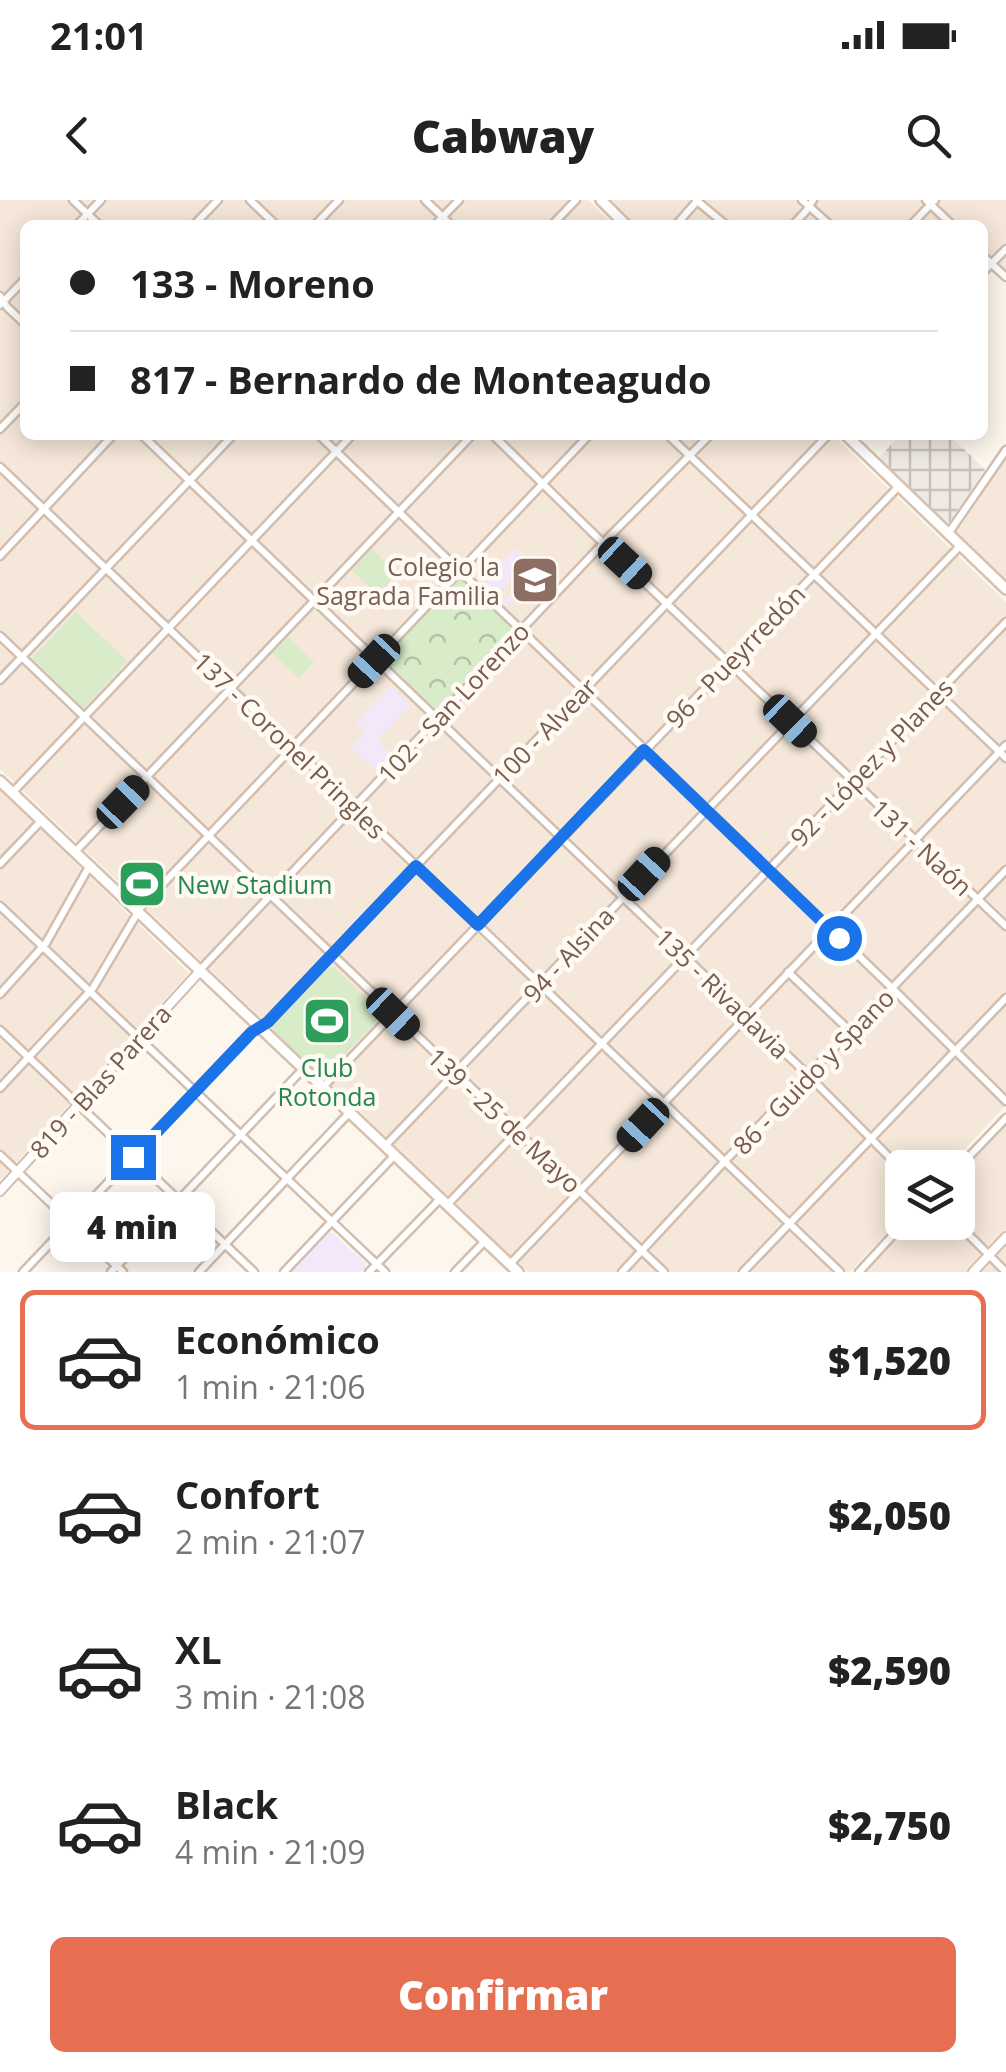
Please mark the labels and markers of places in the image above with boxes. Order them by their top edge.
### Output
place label: Colegio la Sagrada Familia [316,549,500,612]
school or university icon: Colegio la Sagrada Familia [509,554,561,606]
sports icon: New Stadium [116,858,168,910]
place label: New Stadium [177,867,332,901]
sports icon: Club Rotonda [301,995,353,1047]
place label: Club Rotonda [278,1050,376,1113]

